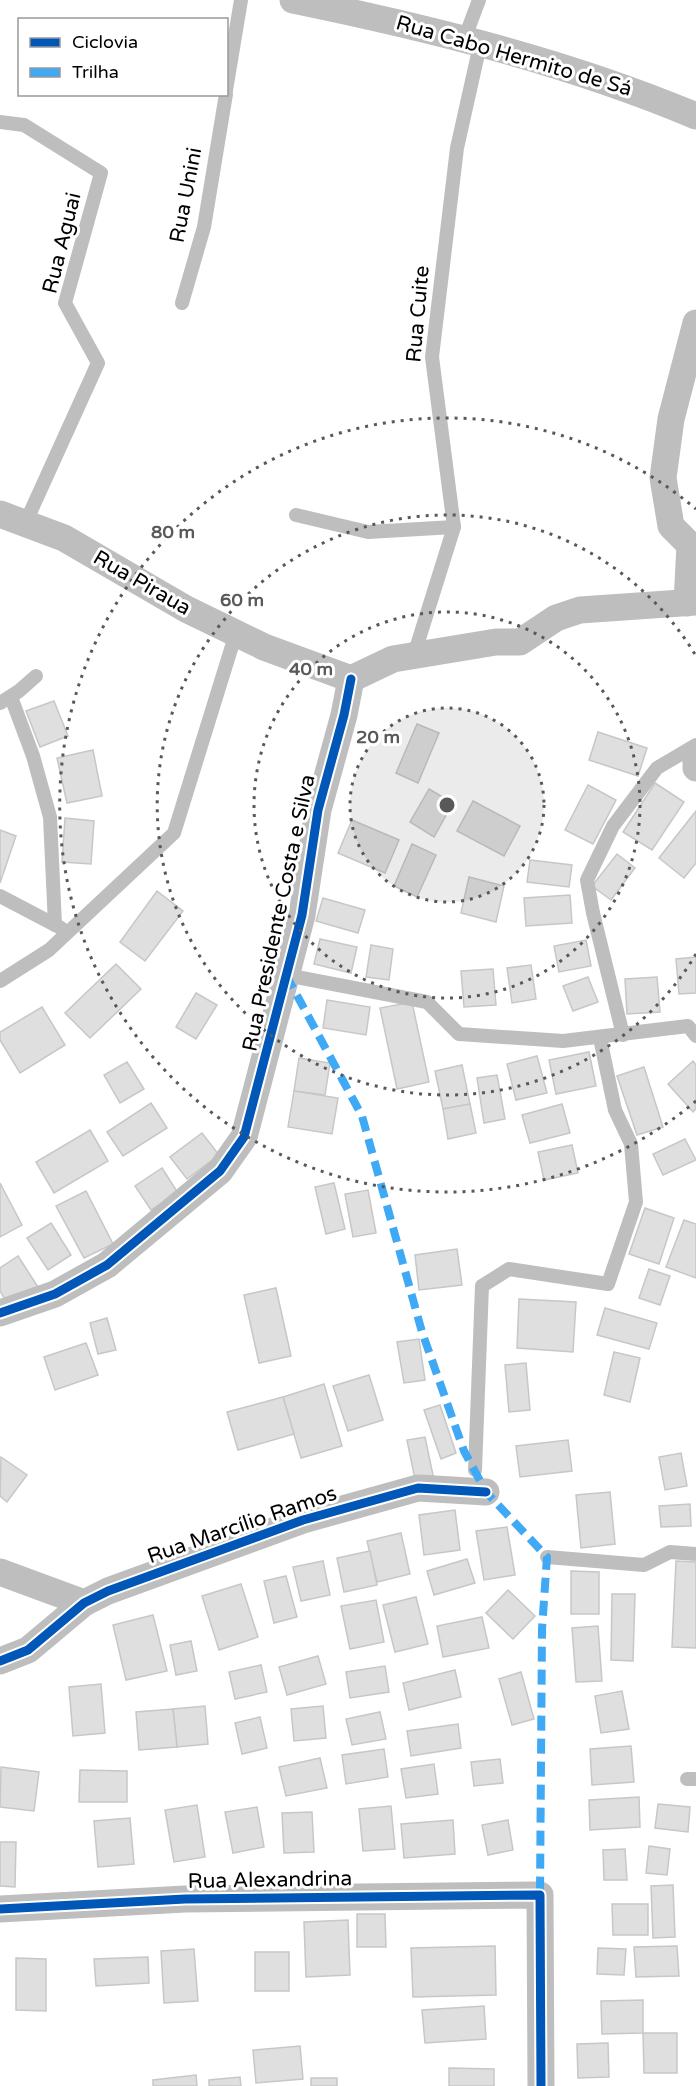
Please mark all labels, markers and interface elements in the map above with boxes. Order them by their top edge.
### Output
street label: Rua Cabo Hermito de Sá [393,10,635,102]
legend [18,18,228,96]
text: Ciclovia [72,31,138,53]
text: Trilha [72,61,119,83]
street label: Rua Unini [165,145,207,245]
street label: Rua Aguai [37,190,87,296]
street label: Rua Cuite [401,264,435,363]
text: 80 m [151,521,195,543]
street label: Rua Piraua [89,545,195,621]
text: 60 m [220,589,264,611]
text: 40 m [289,658,333,680]
text: 20 m [356,726,400,748]
street label: Rua Presidente Costa e Silva [237,772,321,1054]
centre of rings [437,795,457,815]
street label: Rua Marcílio Ramos [144,1481,340,1569]
street label: Rua Alexandrina [187,1866,353,1894]

